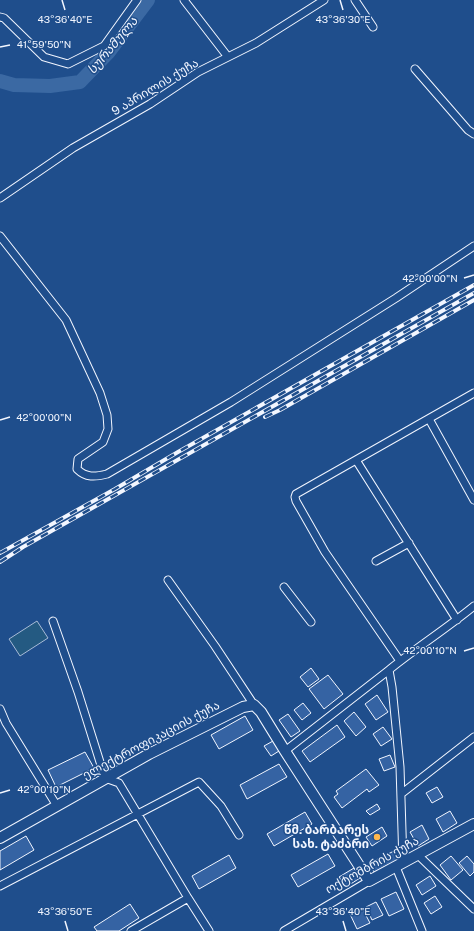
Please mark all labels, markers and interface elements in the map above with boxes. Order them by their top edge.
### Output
text: 43°36'40"E [37,13,93,25]
water label: სურამულა [84,13,142,78]
text: 43°36'30"E [316,13,370,25]
text: 41°59'50"N [17,38,71,50]
street label: 9 აპრილის ქუჩა [109,56,201,119]
text: 42°00'00"N [402,272,458,284]
text: 42°00'00"N [16,411,72,423]
text: 42°00'10"N [403,644,457,656]
street label: ელექტროფიკაციის ქუჩა [80,698,222,783]
text: 42°00'10"N [17,783,71,795]
place label: წმ. ბარბარეს სახ. ტაძარი [284,823,369,851]
marker: წმ. ბარბარეს სახ. ტაძარი [372,832,382,842]
street label: ოქტომბრის ქუჩა [323,833,421,897]
text: 43°36'50"E [37,905,93,917]
text: 43°36'40"E [315,905,371,917]

